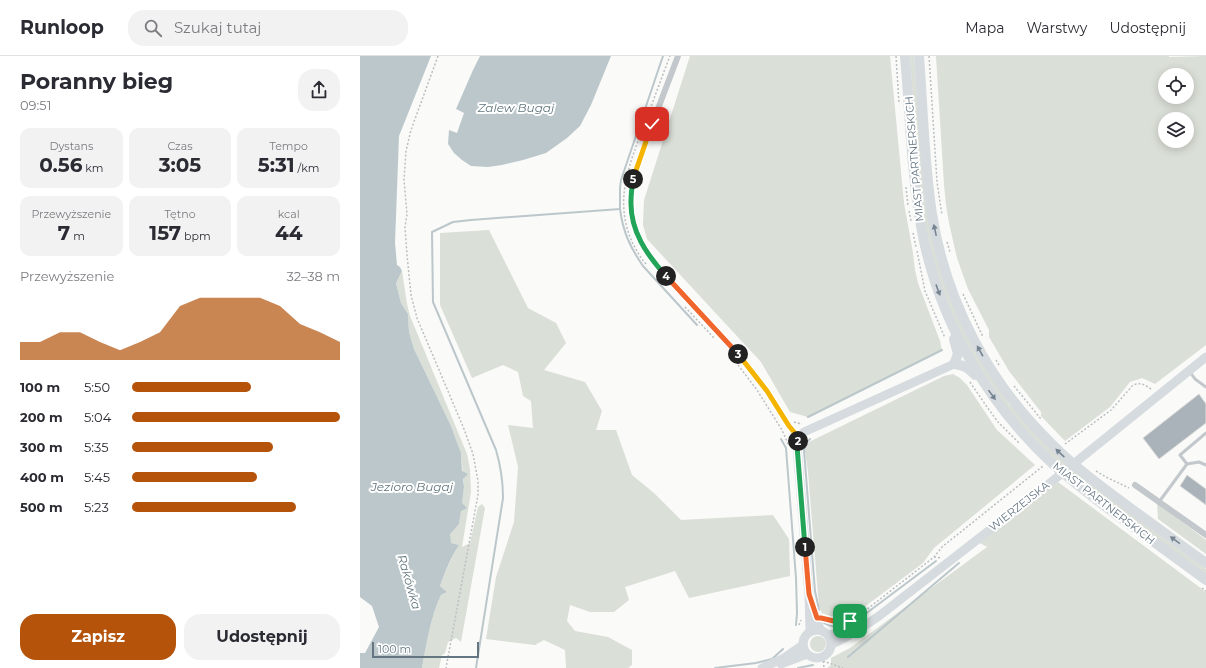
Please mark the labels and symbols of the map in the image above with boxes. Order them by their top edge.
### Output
street label: MIAST PARTNERSKICH [902,96,926,222]
water label: Zalew Bugaj [477,100,555,115]
pin [635,107,669,141]
pin: 5 [623,169,643,189]
one-way arrow [932,224,938,236]
pin: 4 [656,266,676,286]
one-way arrow [935,284,941,296]
pin: 3 [728,344,748,364]
one-way arrow [977,345,984,357]
one-way arrow [988,390,996,401]
pin: 2 [788,431,808,451]
one-way arrow [1055,448,1066,457]
street label: MIAST PARTNERSKICH [1050,459,1158,547]
street label: WIERZEJSKA [986,478,1052,534]
water label: Jezioro Bugaj [370,479,454,494]
one-way arrow [1169,536,1180,544]
pin: 1 [795,537,815,557]
water label: Rakówka [394,553,424,611]
pin [833,604,867,638]
scale bar [372,640,479,659]

